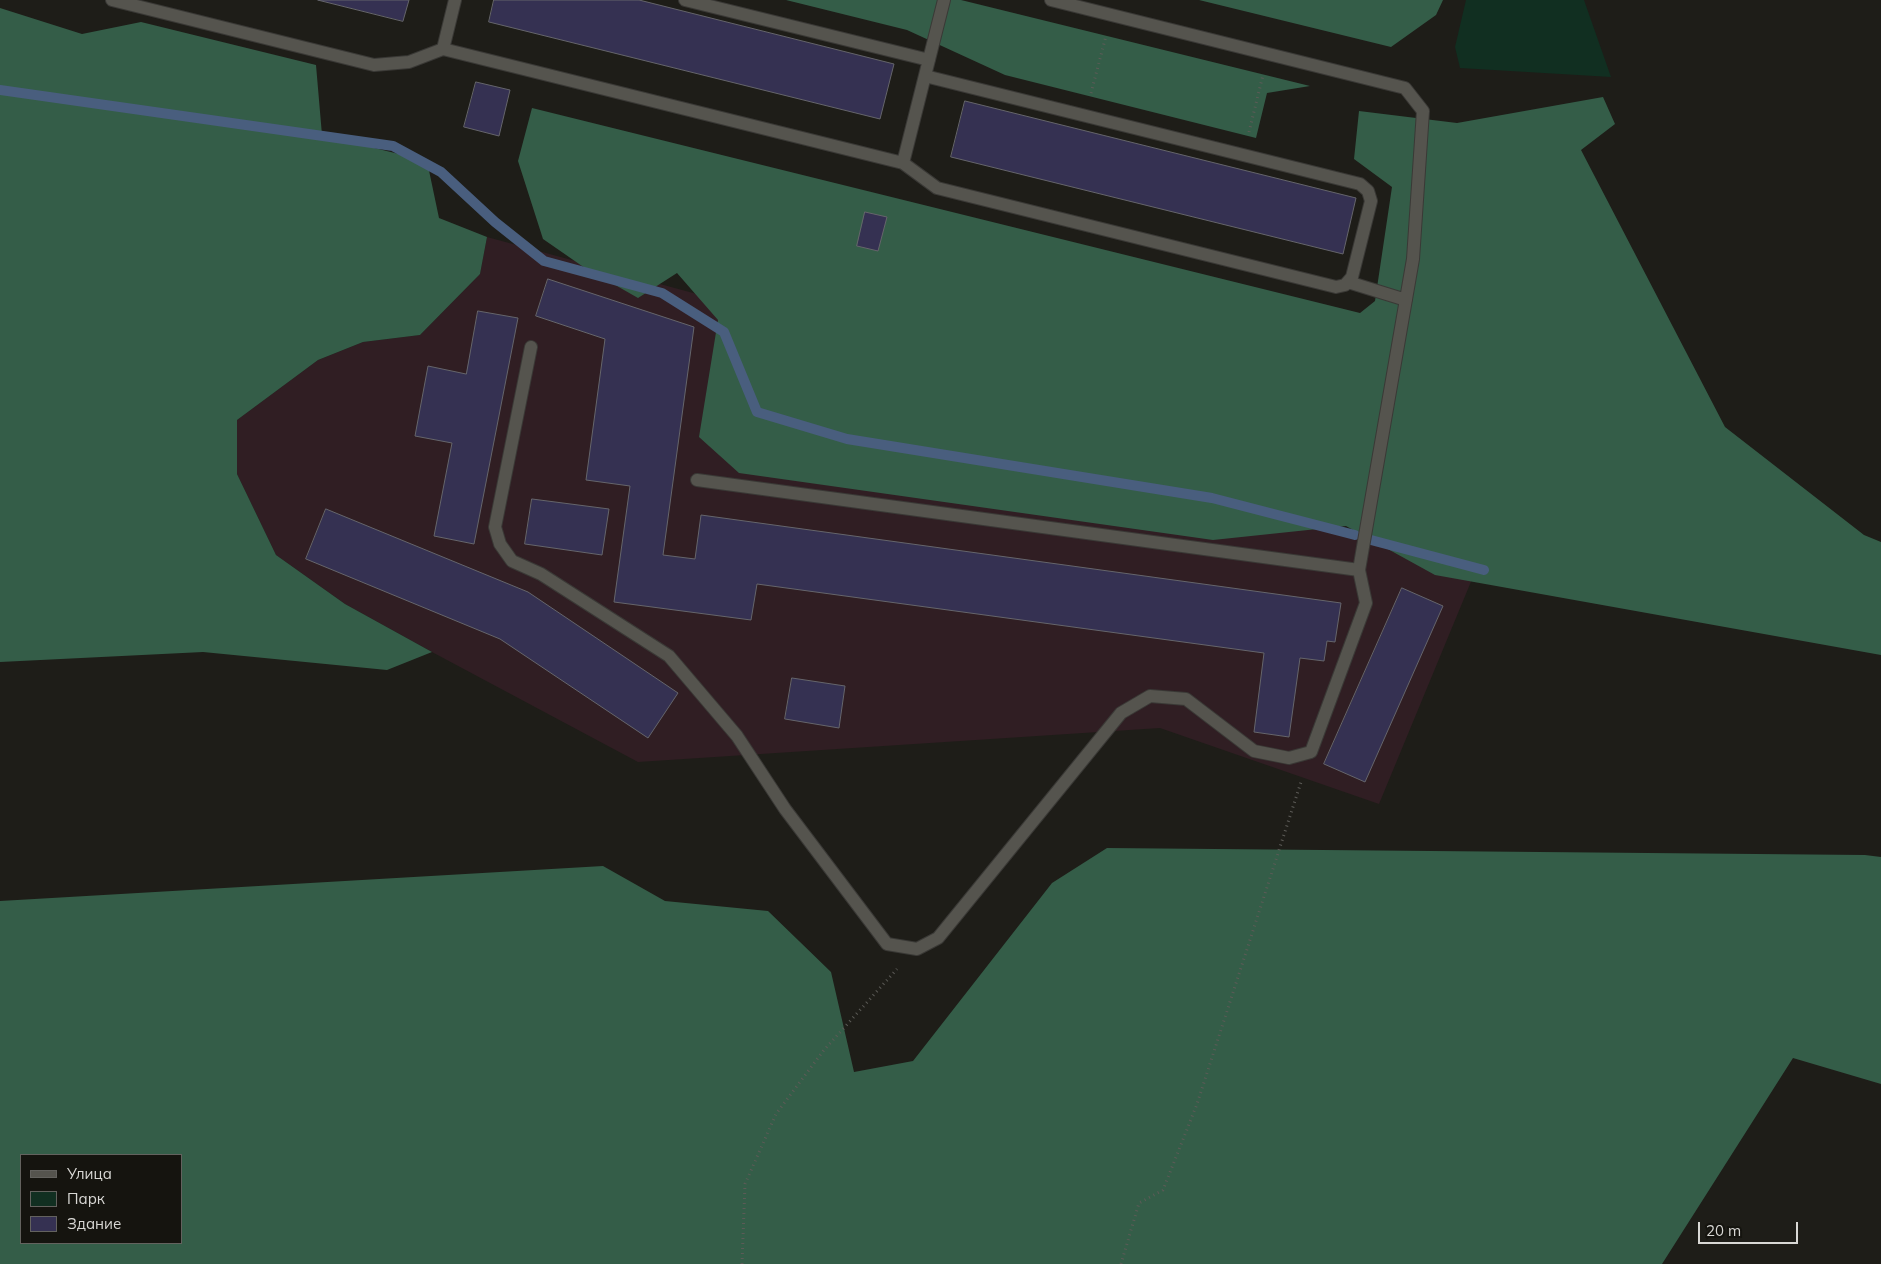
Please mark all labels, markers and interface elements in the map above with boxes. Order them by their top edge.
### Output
legend [20,1154,182,1244]
text: Улица [67,1164,112,1183]
text: Парк [67,1189,105,1208]
scale bar [1701,1212,1801,1244]
text: Здание [67,1214,121,1233]
text: 20 m [1706,1221,1741,1240]

